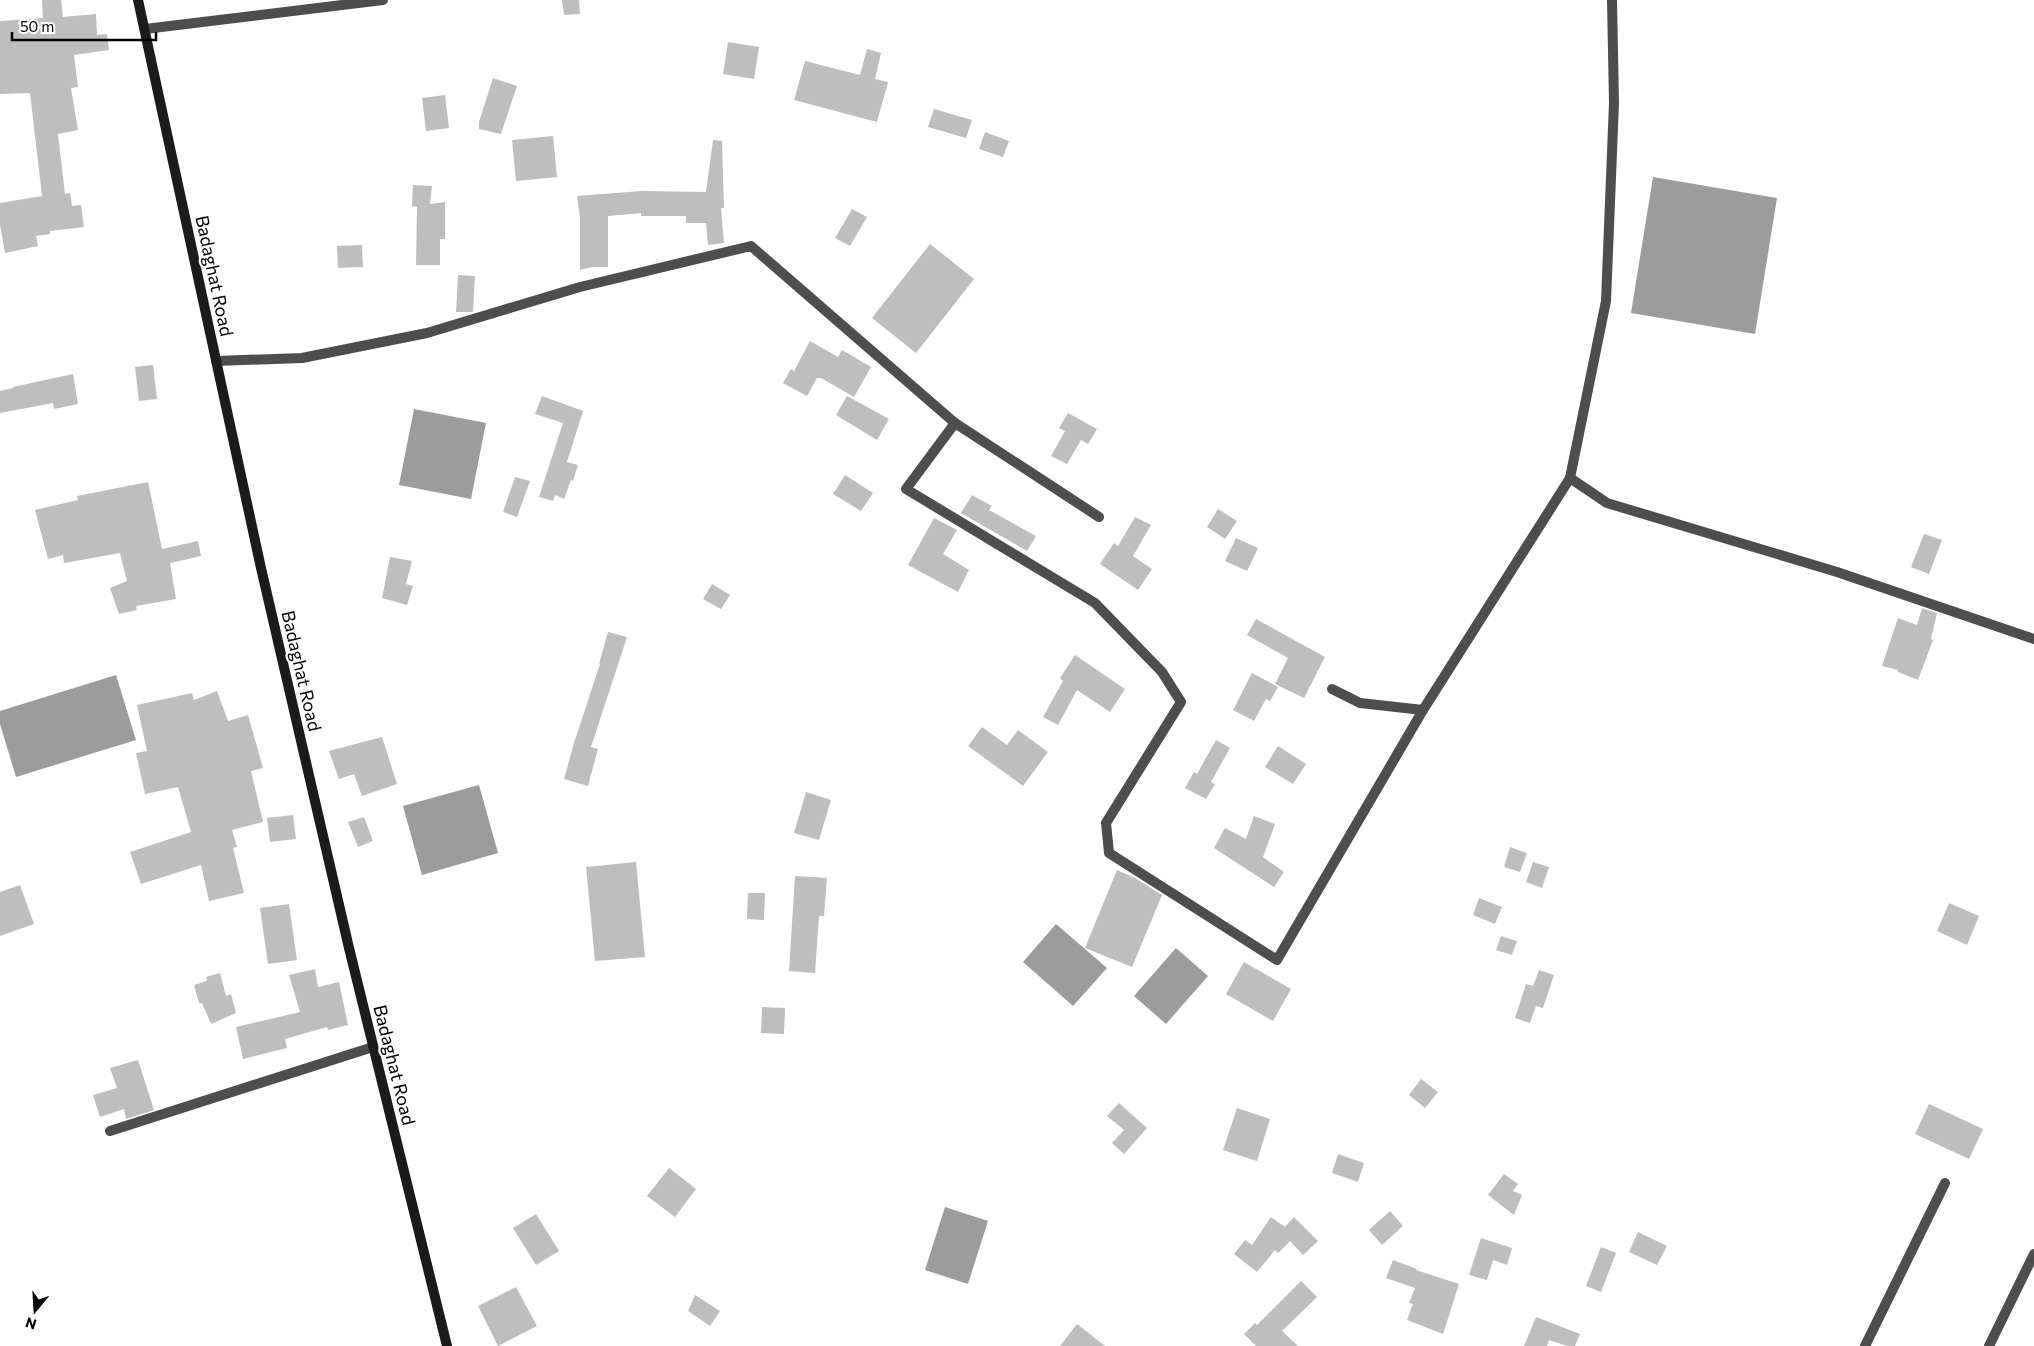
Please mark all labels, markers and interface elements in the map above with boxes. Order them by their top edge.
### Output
scale bar [12,10,156,42]
text: 50 m [20,17,54,35]
street label: Badaghat Road [191,213,239,338]
street label: Badaghat Road [277,608,327,733]
street label: Badaghat Road [369,1002,421,1127]
north arrow [10,1286,60,1336]
text: N [23,1314,38,1334]

